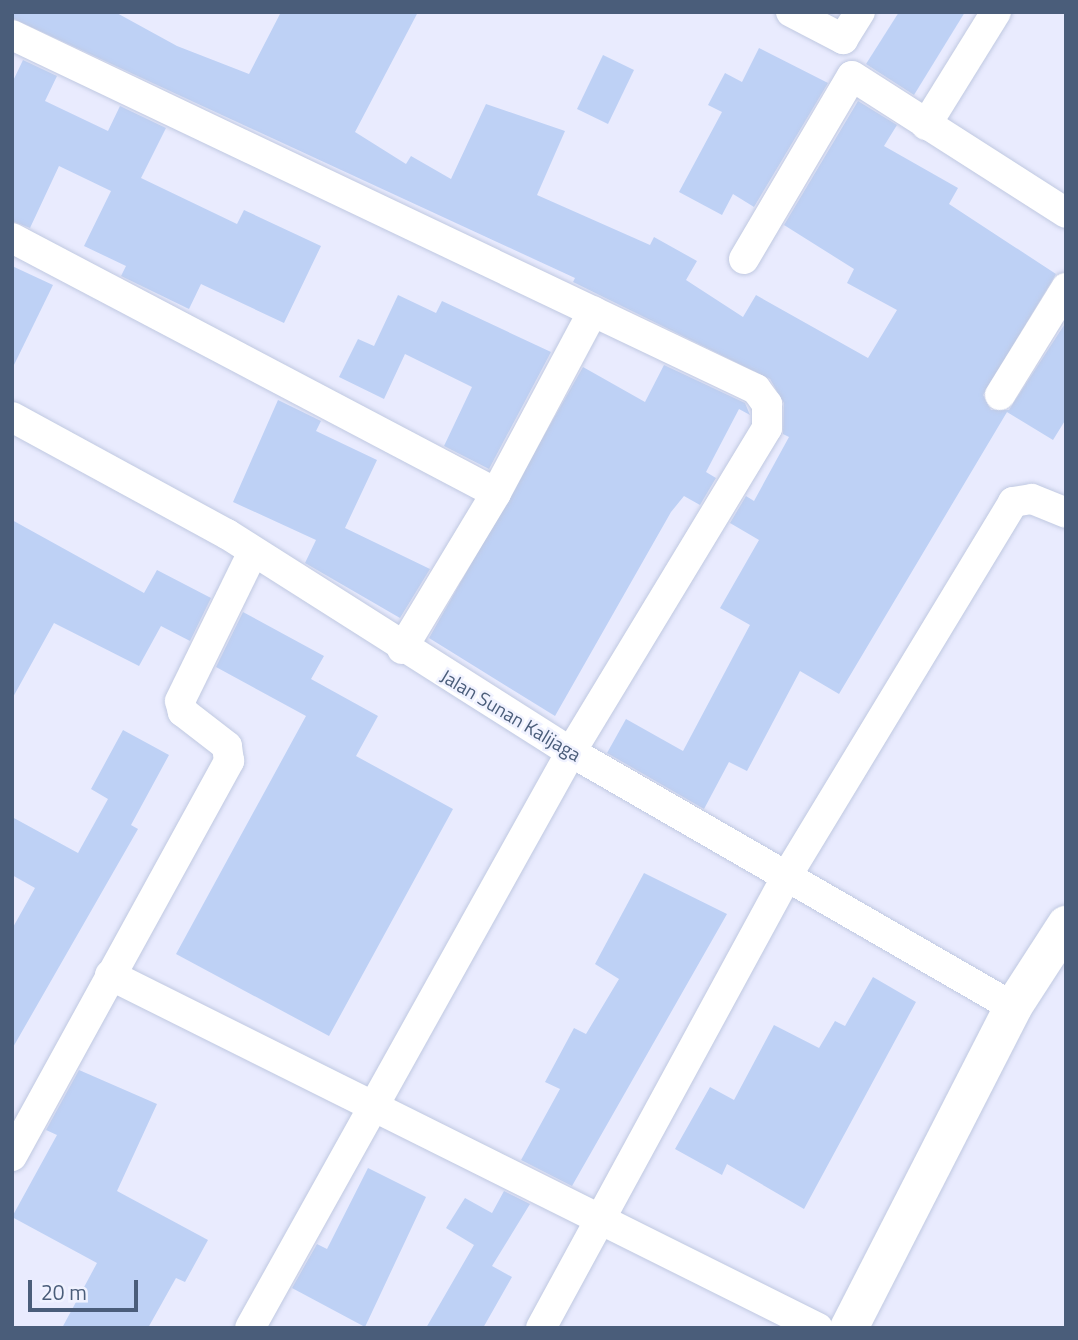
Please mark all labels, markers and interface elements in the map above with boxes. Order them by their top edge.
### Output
street label: Jalan Sunan Kalijaga [437,664,585,766]
scale bar [32,1266,142,1310]
text: 20 m [41,1276,87,1308]

